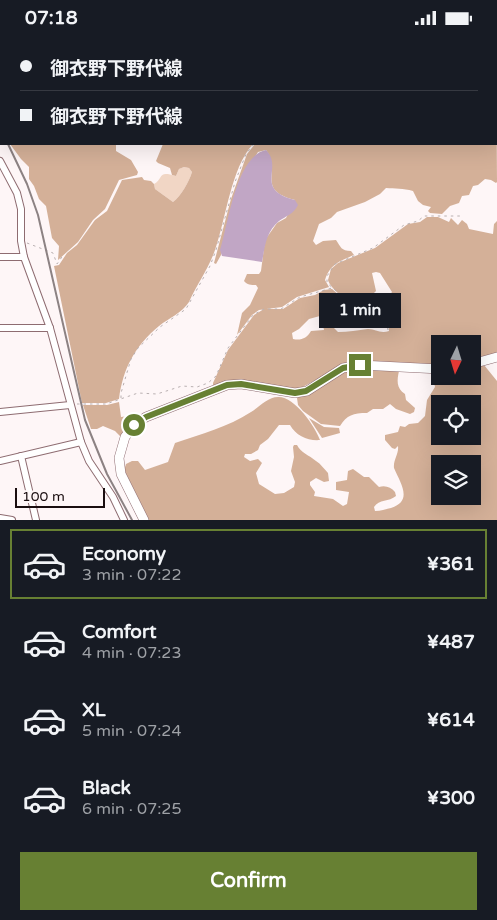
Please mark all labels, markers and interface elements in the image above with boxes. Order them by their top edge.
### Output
text: 07:18 [25,7,78,29]
text: 御衣野下野代線 [50,58,183,80]
text: 御衣野下野代線 [50,106,183,128]
callout: 1 min [319,293,401,327]
text: 1 min [339,300,381,320]
north arrow [431,335,481,385]
map controls [431,335,481,505]
route end [349,354,371,376]
button: locate [431,395,481,445]
route start [123,414,145,436]
button: layers [431,455,481,505]
scale bar [15,485,105,508]
text: 100 m [22,488,65,505]
icon: car [22,542,67,587]
text: Economy [82,543,166,565]
text: ¥361 [427,553,475,575]
text: 3 min · 07:22 [82,565,181,585]
icon: car [22,620,67,665]
text: Comfort [82,621,156,643]
text: ¥487 [427,631,475,653]
text: 4 min · 07:23 [82,643,181,663]
icon: car [22,698,67,743]
text: XL [82,699,106,721]
text: ¥614 [427,709,475,731]
text: 5 min · 07:24 [82,721,181,741]
icon: car [22,776,67,821]
text: Black [82,777,131,799]
text: ¥300 [427,787,475,809]
text: 6 min · 07:25 [82,799,181,819]
button: Confirm [20,852,477,910]

